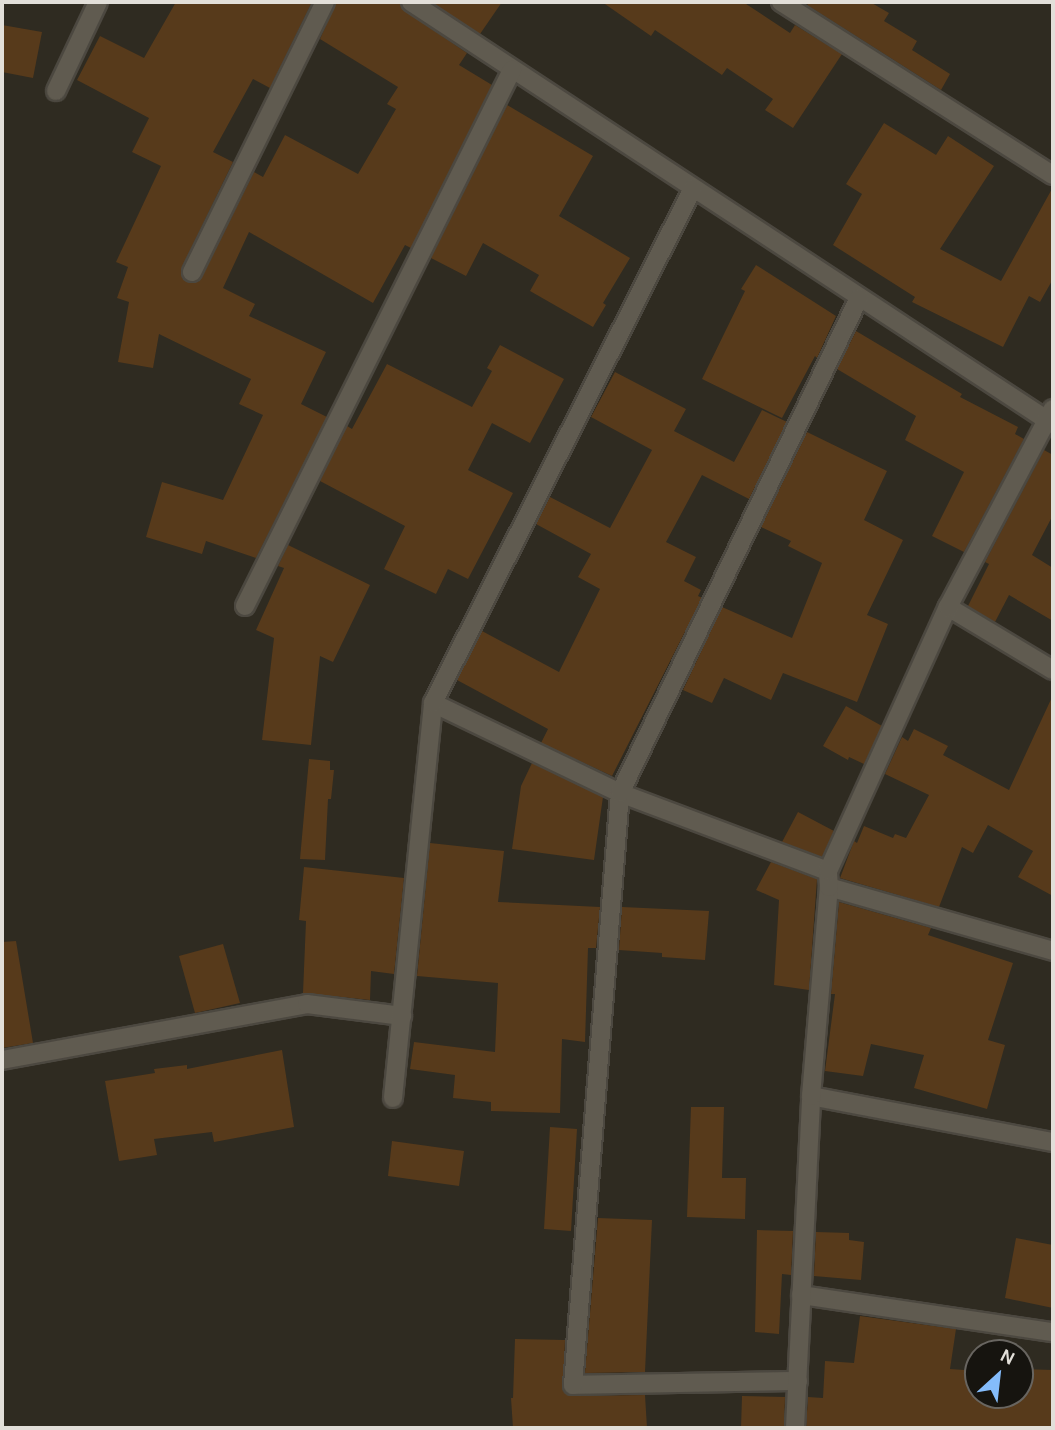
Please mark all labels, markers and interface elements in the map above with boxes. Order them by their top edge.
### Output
north arrow [964,1339,1034,1409]
text: N [997,1344,1019,1370]

